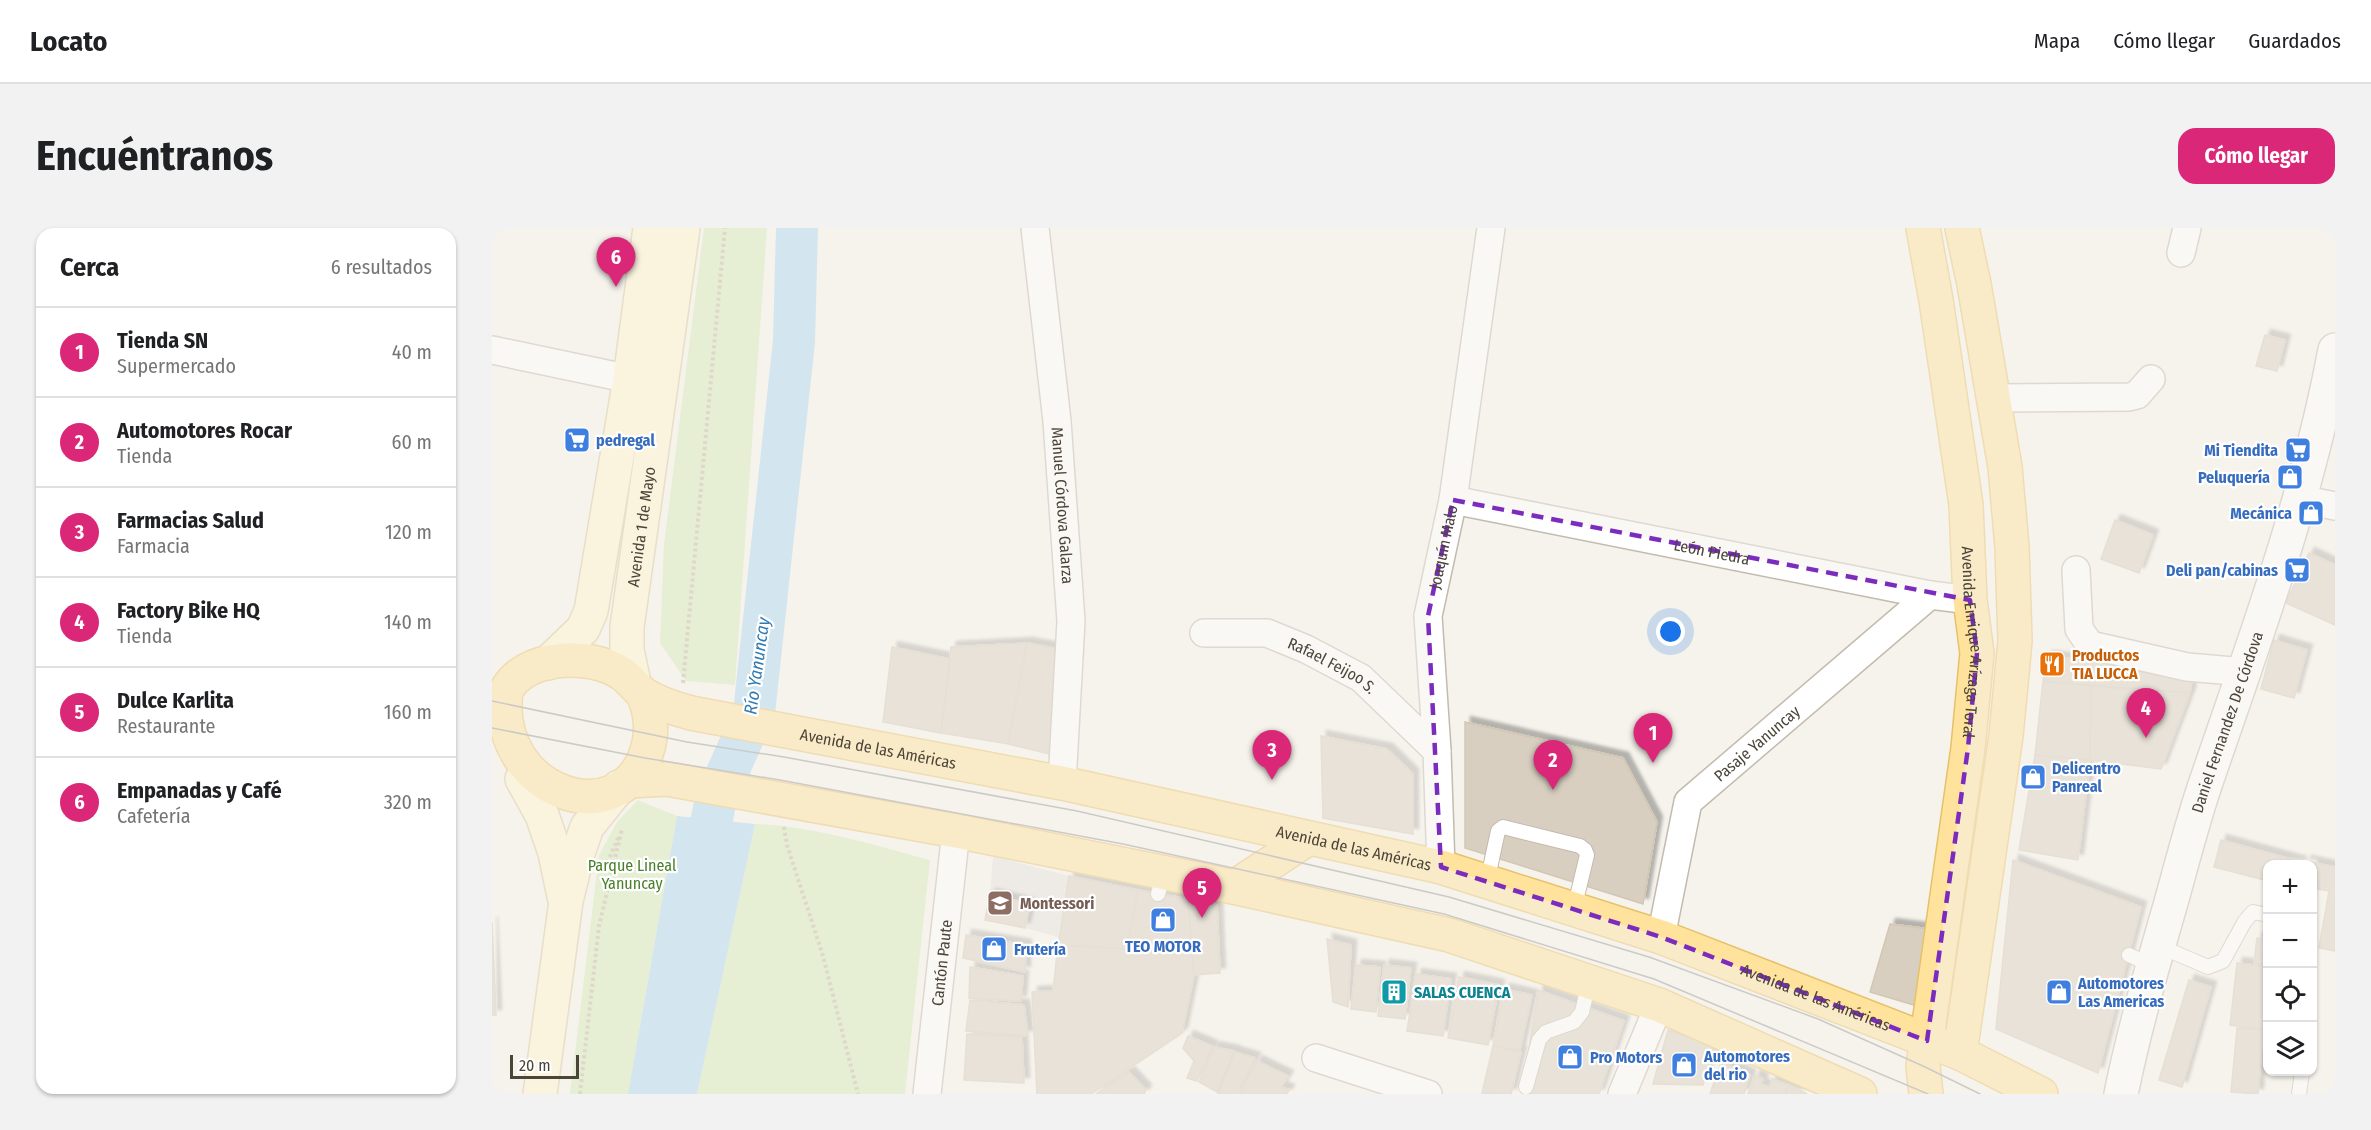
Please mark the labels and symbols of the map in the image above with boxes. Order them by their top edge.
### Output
pin: 6 [596,238,636,287]
supermarket icon: pedregal [562,425,592,455]
street label: Manuel Córdova Galarza [1048,427,1078,585]
place label: pedregal [596,431,655,450]
supermarket icon: Mi Tiendita [2283,435,2313,465]
place label: Mi Tiendita [2204,441,2278,460]
shop icon: Peluquería [2275,462,2305,492]
street label: Avenida 1 de Mayo [623,466,659,588]
place label: Peluquería [2198,468,2270,487]
shop icon: Mecánica [2296,498,2326,528]
street label: Joaquín Malo [1425,503,1461,591]
place label: Mecánica [2230,504,2292,523]
street label: León Piedra [1672,535,1752,568]
street label: Avenida Enrique Arízaga Toral [1958,546,1987,739]
supermarket icon: Deli pan/cabinas [2282,555,2312,585]
place label: Deli pan/cabinas [2166,561,2278,580]
water label: Río Yanuncay [739,615,775,716]
your location [1656,617,1685,646]
street label: Daniel Fernandez De Córdova [2187,629,2267,815]
street label: Rafael Feijoo S. [1285,633,1381,697]
place label: Productos TIA LUCCA [2072,646,2139,683]
restaurant icon: Productos TIA LUCCA [2037,649,2067,679]
pin: 4 [2126,688,2166,738]
street label: Pasaje Yanuncay [1710,701,1804,785]
pin: 1 [1634,714,1672,763]
street label: Avenida de las Américas [799,724,958,772]
pin: 3 [1252,730,1292,780]
pin: 2 [1534,740,1572,790]
place label: Delicentro Panreal [2052,759,2121,796]
shop icon: Delicentro Panreal [2018,762,2048,792]
street label: Avenida de las Américas [1275,821,1433,874]
park label: Parque Lineal Yanuncay [588,856,676,893]
pin: 5 [1182,868,1222,918]
school or university icon: Montessori [985,888,1015,918]
place label: Montessori [1020,894,1094,913]
shop icon: TEO MOTOR [1148,905,1178,935]
street label: Cantón Paute [927,919,956,1007]
shop icon: Frutería [979,934,1009,964]
place label: TEO MOTOR [1125,937,1202,956]
place label: Frutería [1014,940,1066,959]
street label: Avenida de las Américas [1738,960,1893,1035]
place label: Automotores Las Americas [2077,974,2164,1011]
building icon: SALAS CUENCA [1379,977,1409,1007]
shop icon: Automotores Las Americas [2044,977,2074,1007]
place label: SALAS CUENCA [1414,983,1511,1002]
shop icon: Pro Motors [1555,1042,1585,1072]
place label: Automotores del rio [1703,1047,1790,1084]
place label: Pro Motors [1590,1048,1662,1067]
shop icon: Automotores del rio [1669,1050,1699,1080]
scale bar [510,1052,579,1080]

